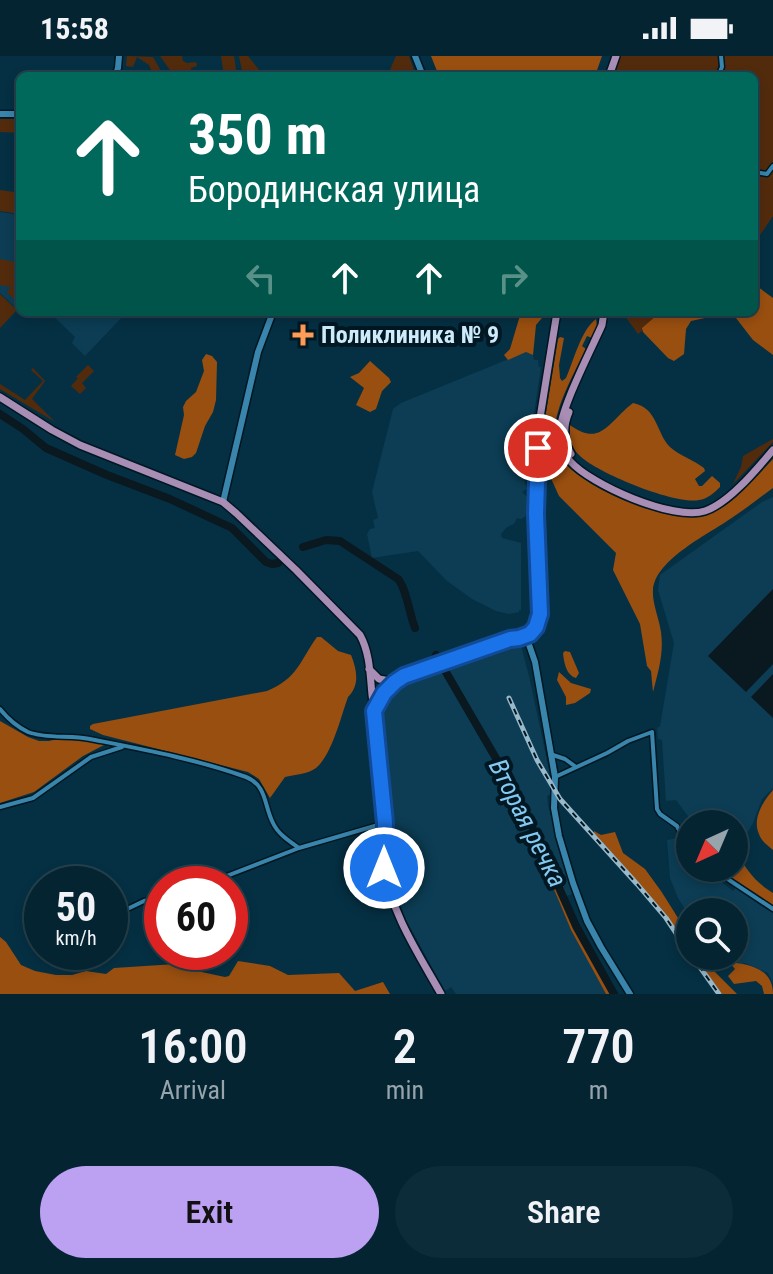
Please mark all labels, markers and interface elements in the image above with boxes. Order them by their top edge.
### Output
text: 15:58 [40,11,109,46]
text: 350 m [188,102,327,168]
icon: ahead [56,104,160,208]
text: Бородинская улица [188,169,480,211]
icon: left [239,256,283,300]
icon: ahead [323,256,367,300]
icon: ahead [407,256,451,300]
icon: right [491,256,535,300]
place label: Поликлиника № 9 [321,321,499,349]
marker: Поликлиника № 9 [292,324,314,346]
pin [504,414,572,482]
icon: arrive [516,426,560,470]
water label: Вторая речка [483,754,573,892]
north arrow [676,810,748,882]
map controls [676,810,748,970]
position arrow [342,826,426,910]
speed limit sign: 60 [144,866,248,970]
text: 50 [56,884,96,931]
button: search [676,898,748,970]
text: km/h [55,926,97,950]
text: 16:00 [138,1018,248,1075]
text: 2 [393,1018,417,1075]
text: 770 [562,1018,635,1075]
text: Arrival [160,1075,226,1105]
text: min [386,1075,424,1105]
text: m [589,1075,608,1105]
button: Exit [40,1166,379,1258]
button: Share [395,1166,733,1258]

